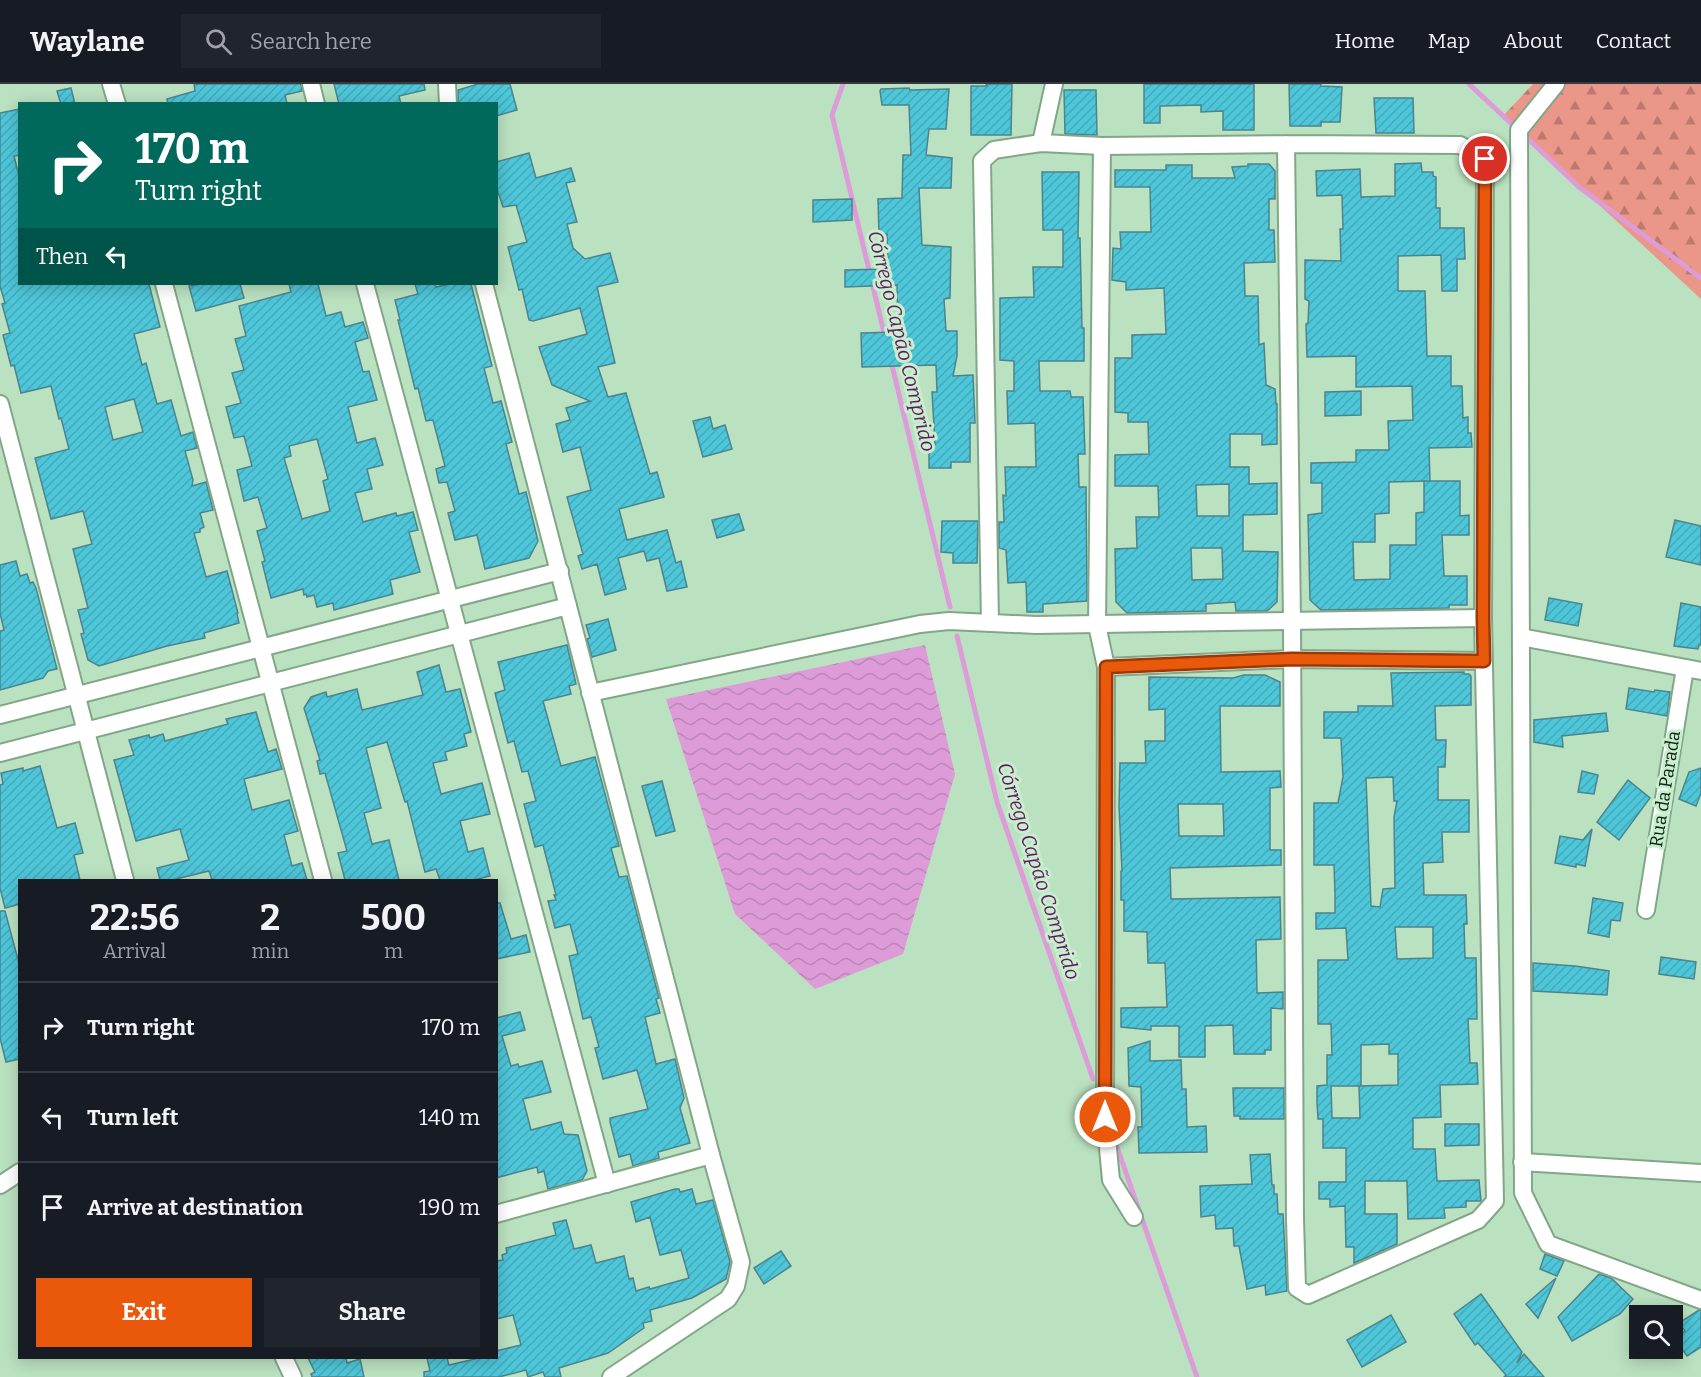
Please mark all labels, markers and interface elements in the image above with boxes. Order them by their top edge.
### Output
search box [181,14,601,68]
text: Waylane [30,25,145,58]
icon: search [202,25,235,58]
text: Search here [250,28,372,55]
text: Home [1335,28,1395,54]
text: Map [1428,28,1470,54]
text: About [1503,28,1563,54]
text: Contact [1596,28,1671,54]
text: 170 m [135,124,249,174]
icon: right [36,126,114,204]
pin [1459,133,1510,184]
icon: arrive [1468,142,1501,175]
text: Turn right [135,175,262,207]
water label: Córrego Capão Comprido [863,228,941,454]
icon: left [100,240,133,273]
text: Then [36,243,88,270]
street label: Rua da Parada [1645,729,1685,849]
water label: Córrego Capão Comprido [993,759,1085,983]
text: 22:56 [90,896,180,940]
text: 2 [260,896,280,940]
text: 500 [361,896,426,940]
text: Arrival [103,939,166,963]
text: min [251,939,289,963]
text: m [384,939,403,963]
icon: right [36,1011,69,1044]
text: Turn right [87,1014,195,1041]
text: 170 m [421,1014,480,1041]
position arrow [1073,1085,1137,1149]
icon: left [36,1101,69,1134]
text: Turn left [87,1104,179,1131]
text: 140 m [419,1104,480,1131]
icon: arrive [36,1191,69,1224]
text: Arrive at destination [87,1194,303,1221]
text: 190 m [419,1194,480,1221]
button: Exit [36,1278,252,1347]
button: Share [264,1278,480,1347]
map controls [1629,1305,1683,1359]
button: search [1629,1305,1683,1359]

